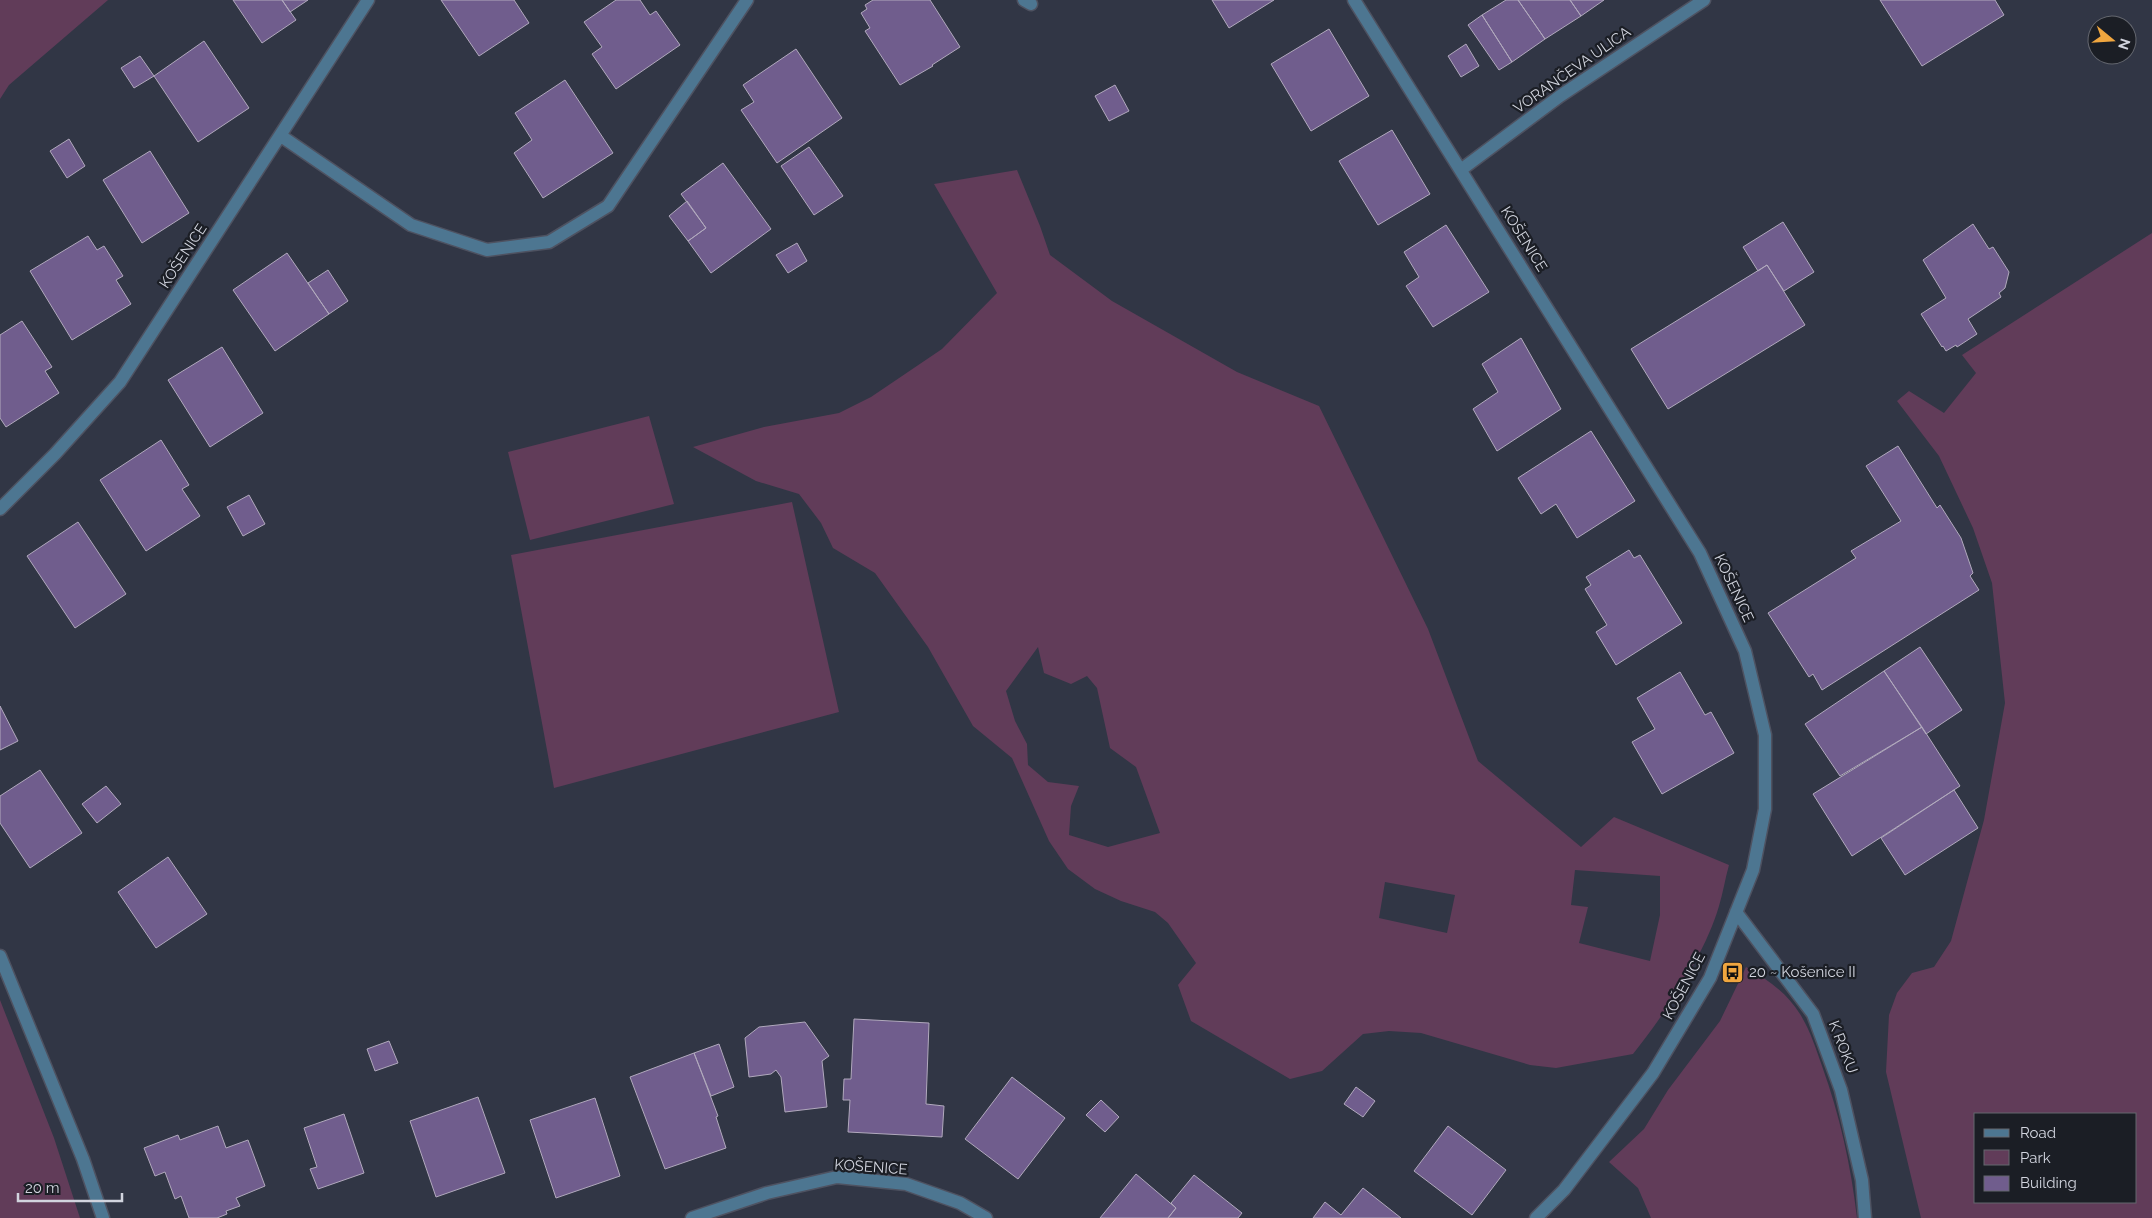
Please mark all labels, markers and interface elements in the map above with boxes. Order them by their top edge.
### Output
north arrow [2087,15,2137,65]
street label: VORANČEVA ULICA [1509,22,1634,117]
text: N [2115,36,2134,52]
street label: KOŠENICE [1497,203,1552,275]
street label: KOŠENICE [155,220,211,292]
street label: KOŠENICE [1710,551,1759,625]
street label: KOŠENICE [1658,949,1709,1023]
bus stop icon: 20 ~ Košenice II [1721,960,1745,984]
place label: 20 ~ Košenice II [1749,963,1856,981]
street label: K ROKU [1825,1018,1861,1076]
legend [1974,1113,2137,1203]
text: Road [2020,1124,2056,1142]
text: Park [2020,1149,2051,1167]
street label: KOŠENICE [834,1154,908,1179]
scale bar [18,1170,121,1202]
text: Building [2020,1174,2077,1192]
text: 20 m [25,1179,60,1197]

